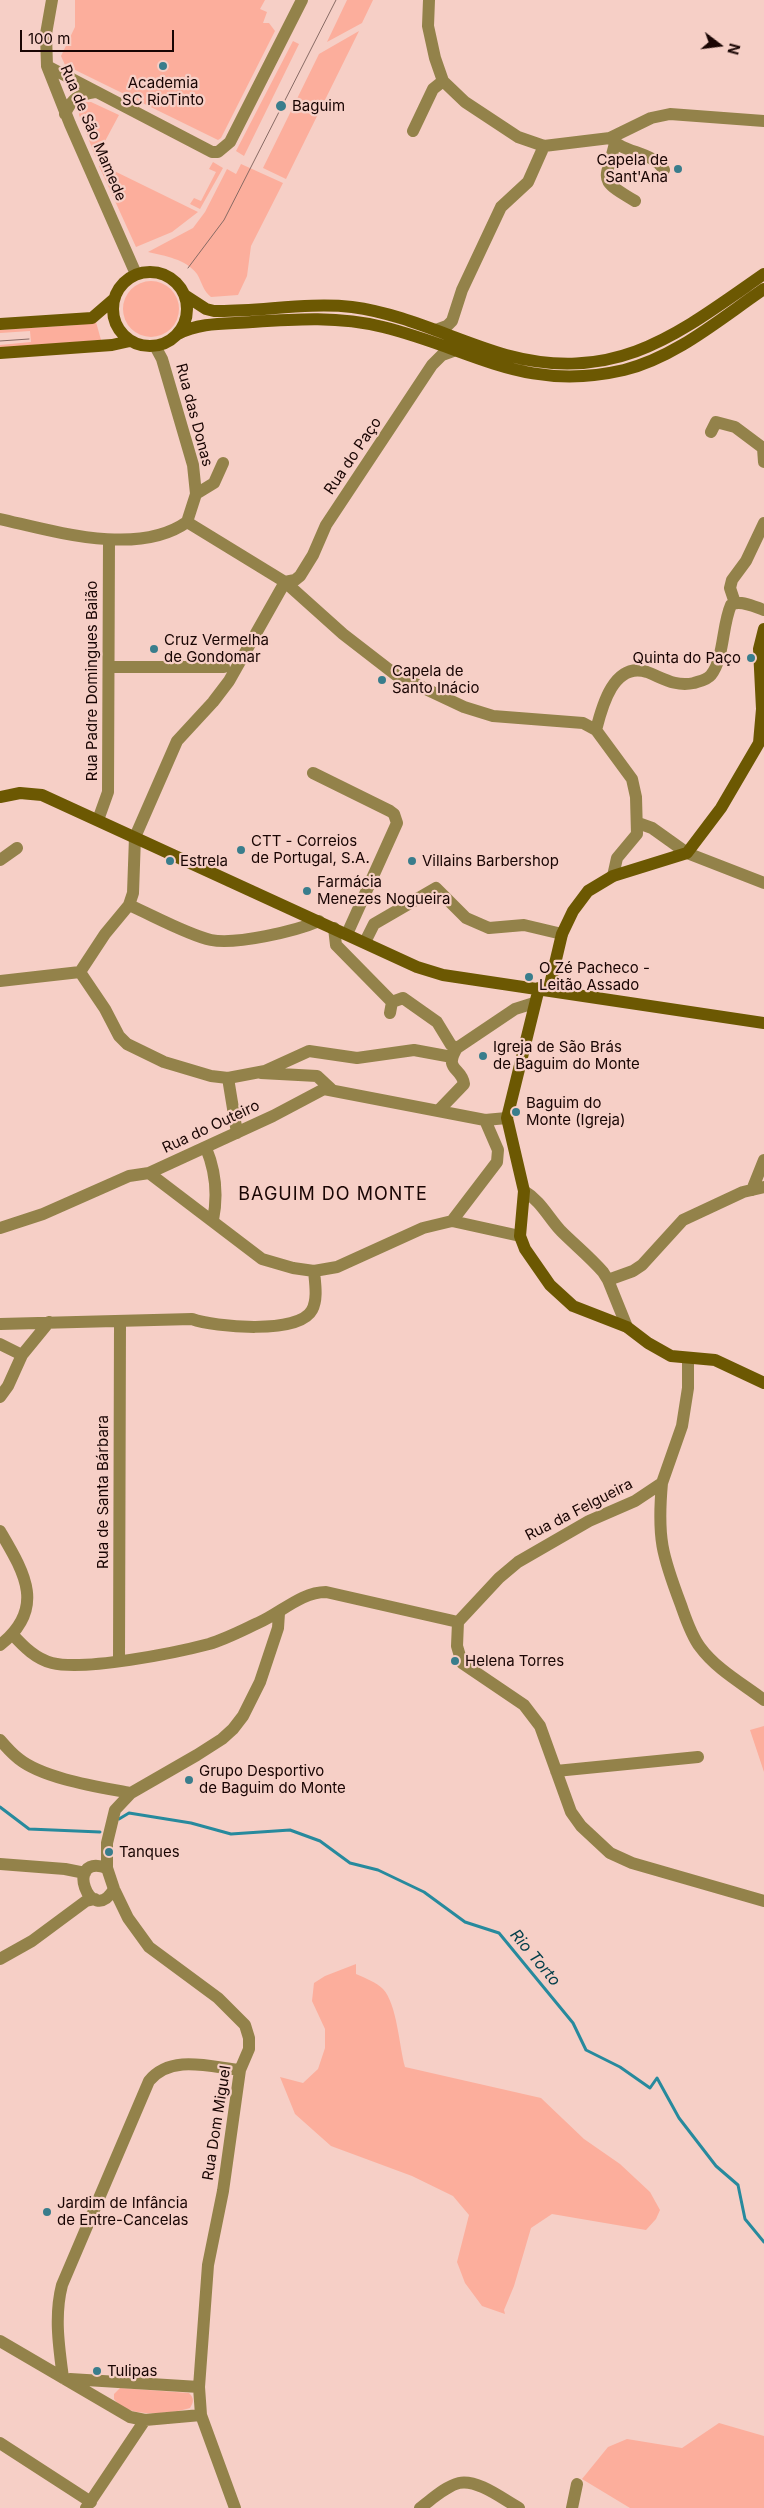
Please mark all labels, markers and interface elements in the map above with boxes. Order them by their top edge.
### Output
scale bar [22,20,176,52]
north arrow [694,20,744,70]
text: 100 m [28,29,70,48]
text: N [724,42,744,56]
marker: Academia SC RioTinto [157,60,169,72]
street label: Rua de São Mamede [56,62,130,204]
place label: Academia SC RioTinto [122,74,204,109]
place label: Baguim [292,97,345,115]
marker: Baguim [274,99,288,113]
place label: Capela de Sant'Ana [596,151,668,186]
marker: Capela de Sant'Ana [672,163,684,175]
street label: Rua das Donas [172,362,216,468]
street label: Rua do Paço [321,414,385,498]
street label: Rua Padre Domingues Baião [83,581,101,781]
place label: Cruz Vermelha de Gondomar [164,631,269,666]
marker: Cruz Vermelha de Gondomar [148,643,160,655]
place label: Quinta do Paço [633,649,741,667]
marker: Quinta do Paço [745,652,757,664]
place label: Capela de Santo Inácio [392,662,479,697]
marker: Capela de Santo Inácio [376,674,388,686]
place label: CTT - Correios de Portugal, S.A. [251,832,370,867]
marker: CTT - Correios de Portugal, S.A. [235,844,247,856]
place label: Estrela [180,852,228,870]
place label: Villains Barbershop [422,852,559,870]
marker: Estrela [164,855,176,867]
marker: Villains Barbershop [406,855,418,867]
place label: Farmácia Menezes Nogueira [317,873,450,908]
marker: Farmácia Menezes Nogueira [301,885,313,897]
place label: O Zé Pacheco - Leitão Assado [539,959,650,994]
marker: O Zé Pacheco - Leitão Assado [523,971,535,983]
place label: Igreja de São Brás de Baguim do Monte [493,1038,640,1073]
marker: Igreja de São Brás de Baguim do Monte [477,1050,489,1062]
place label: Baguim do Monte (Igreja) [526,1094,625,1129]
street label: Rua do Outeiro [159,1097,263,1157]
marker: Baguim do Monte (Igreja) [510,1106,522,1118]
district label: BAGUIM DO MONTE [236,1184,430,1206]
street label: Rua de Santa Bárbara [94,1415,112,1569]
street label: Rua da Felgueira [522,1475,636,1545]
place label: Helena Torres [465,1652,564,1670]
marker: Helena Torres [449,1655,461,1667]
place label: Grupo Desportivo de Baguim do Monte [199,1762,346,1797]
marker: Grupo Desportivo de Baguim do Monte [183,1774,195,1786]
place label: Tanques [119,1843,180,1861]
marker: Tanques [103,1846,115,1858]
water label: Rio Torto [506,1926,564,1990]
street label: Rua Dom Miguel [199,2064,235,2182]
place label: Jardim de Infância de Entre-Cancelas [57,2194,189,2229]
marker: Jardim de Infância de Entre-Cancelas [41,2206,53,2218]
place label: Tulipas [107,2362,157,2380]
marker: Tulipas [91,2365,103,2377]

